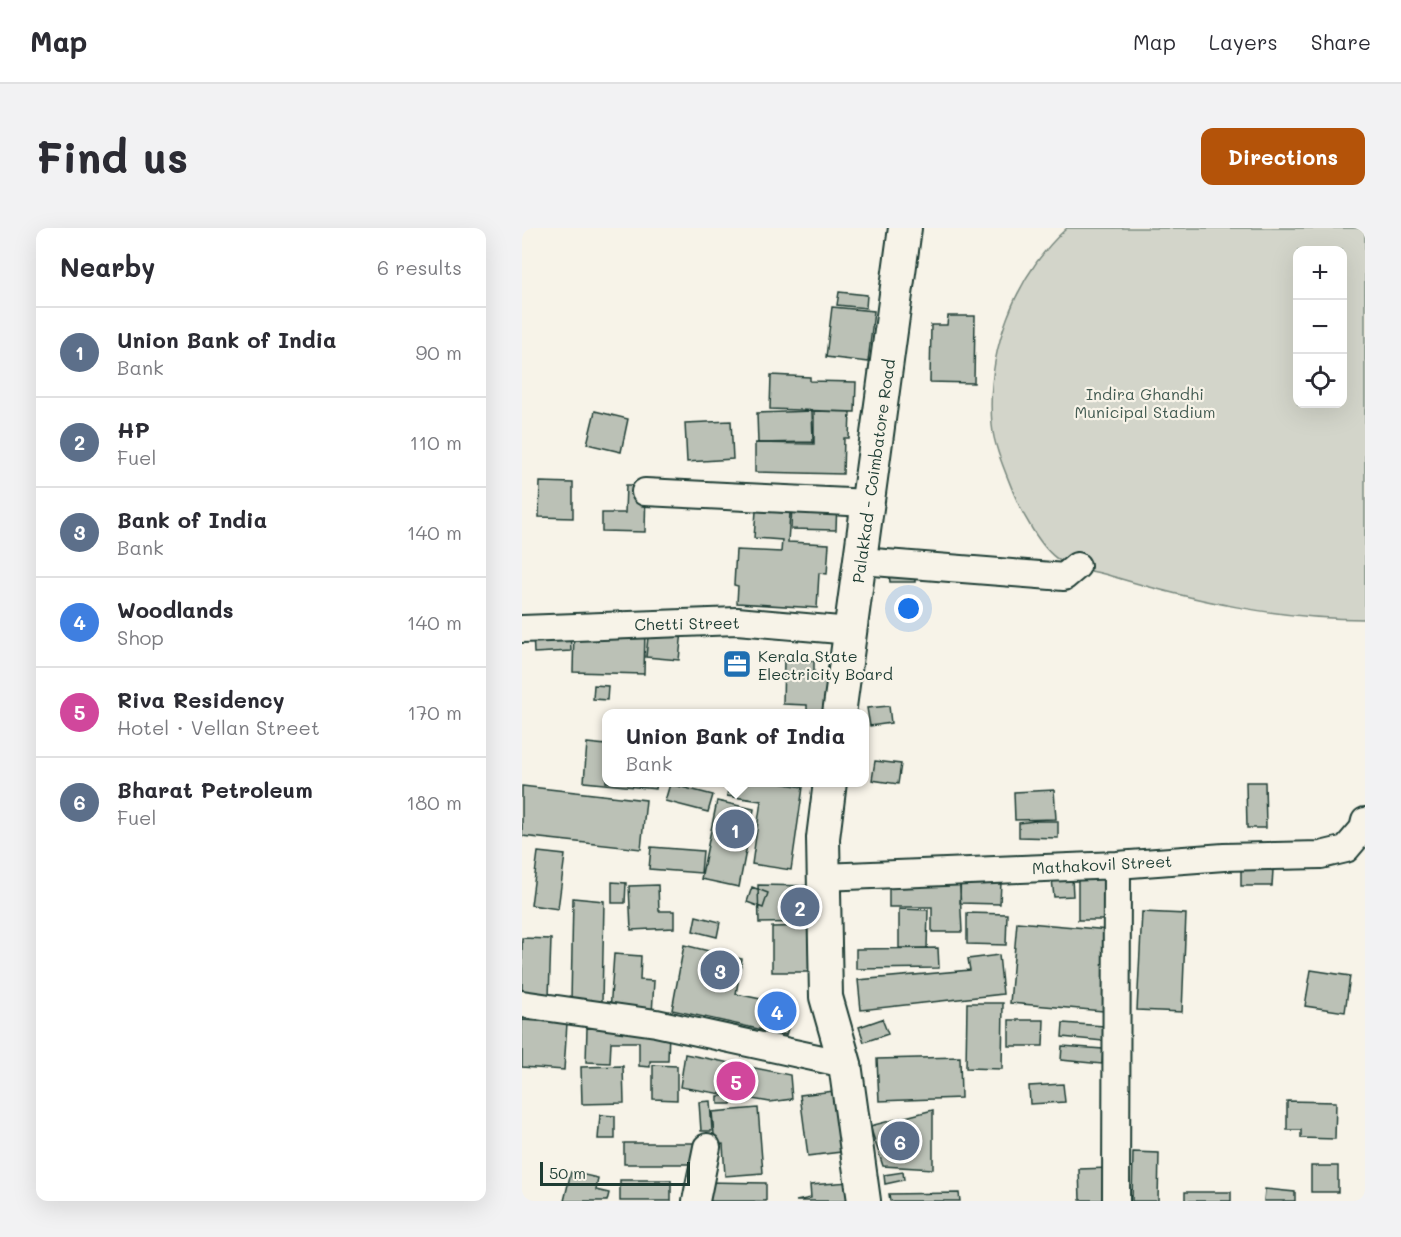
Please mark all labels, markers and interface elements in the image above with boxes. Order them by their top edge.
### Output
text: Map [30,23,87,59]
text: Map [1133,28,1176,55]
text: Layers [1209,28,1278,55]
text: Share [1311,28,1371,55]
button: Directions [1201,128,1365,185]
text: Find us [36,129,188,184]
map controls [1293,246,1347,408]
button: + [1293,246,1347,300]
text: Nearby [60,250,155,284]
text: 6 results [377,254,462,280]
button: − [1293,300,1347,354]
text: Union Bank of India [117,325,337,354]
text: 1 [75,339,84,365]
text: 90 m [416,339,462,365]
text: Bank [117,354,164,380]
button: locate [1293,354,1347,408]
street label: Palakkad - Coimbatore Road [847,358,899,584]
park label: Indira Ghandhi Municipal Stadium [1074,383,1216,422]
text: HP [117,415,150,444]
text: 2 [74,429,85,455]
text: 110 m [409,429,462,455]
text: Fuel [117,444,157,470]
text: Bank of India [117,505,267,534]
text: 3 [74,519,86,545]
text: 140 m [407,519,462,545]
text: Bank [117,534,164,560]
your location [894,594,923,623]
text: Woodlands [117,595,233,624]
text: 4 [73,609,86,635]
text: 140 m [407,609,462,635]
street label: Chetti Street [634,612,740,634]
text: Shop [117,624,164,650]
place label: Kerala State Electricity Board [758,645,893,684]
office icon: Kerala State Electricity Board [721,648,753,680]
text: Riva Residency [117,685,285,714]
text: 5 [74,699,85,725]
text: 170 m [407,699,462,725]
popup [602,709,869,787]
text: Hotel · Vellan Street [117,714,320,740]
text: Union Bank of India [626,721,845,750]
text: Bank [626,750,672,776]
text: Bharat Petroleum [117,775,313,804]
text: 6 [73,789,86,815]
text: 180 m [406,789,462,815]
text: Fuel [117,804,157,830]
pin: 1 [716,806,754,852]
street label: Mathakovil Street [1031,850,1173,878]
pin: 2 [780,884,820,930]
pin: 3 [700,948,740,992]
pin: 4 [758,988,796,1034]
pin: 5 [716,1058,756,1104]
pin: 6 [880,1118,920,1164]
scale bar [540,1159,690,1186]
text: 50 m [549,1162,586,1183]

